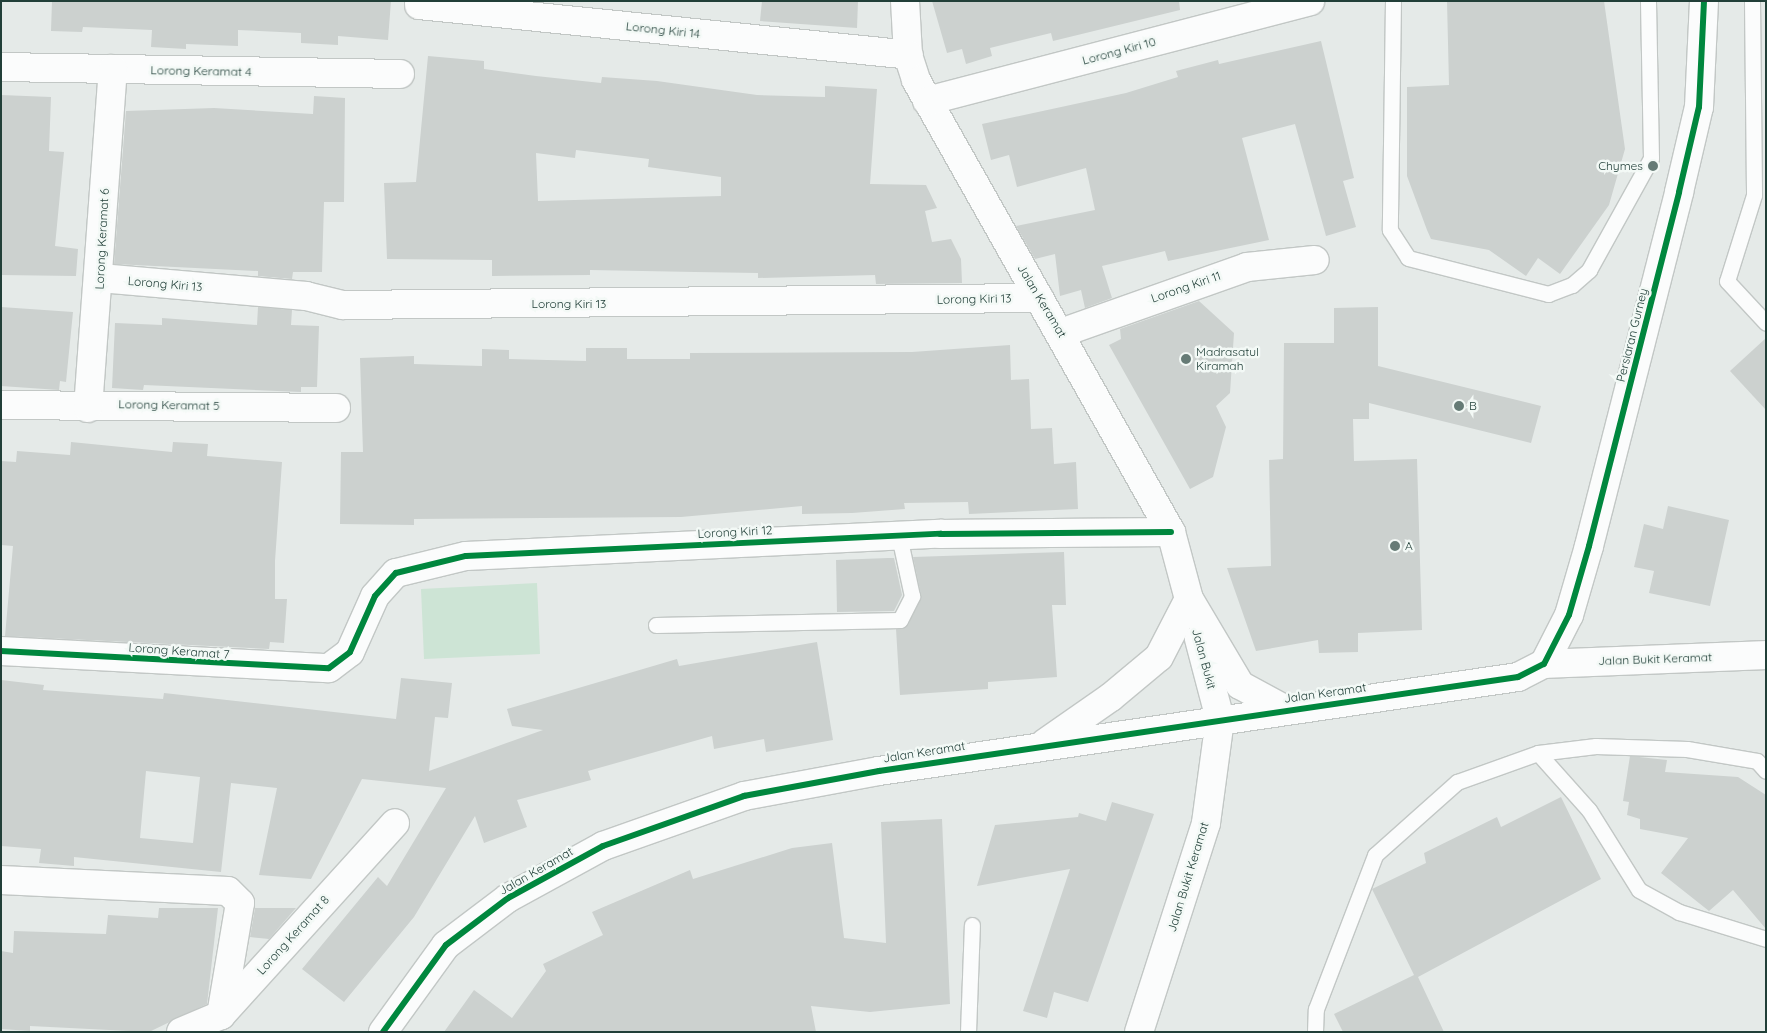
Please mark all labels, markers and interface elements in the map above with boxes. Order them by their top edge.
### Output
street label: Lorong Kiri 14 [625,19,701,41]
street label: Lorong Kiri 10 [1081,34,1157,68]
street label: Lorong Keramat 4 [150,63,252,79]
place label: Chymes [1598,159,1643,173]
marker: Chymes [1647,160,1659,172]
street label: Lorong Keramat 6 [92,188,112,290]
street label: Jalan Keramat [1014,262,1070,340]
street label: Lorong Kiri 11 [1149,268,1223,306]
street label: Lorong Kiri 13 [127,274,203,294]
street label: Persiaran Gurney [1613,287,1651,383]
street label: Lorong Kiri 13 [936,291,1012,307]
street label: Lorong Kiri 13 [532,297,606,311]
place label: Madrasatul Kiramah [1196,345,1259,373]
marker: Madrasatul Kiramah [1180,353,1192,365]
street label: Lorong Keramat 5 [118,397,220,413]
place label: B [1469,399,1477,413]
marker: B [1453,400,1465,412]
street label: Lorong Kiri 12 [697,523,773,541]
place label: A [1405,539,1413,553]
marker: A [1389,540,1401,552]
street label: Jalan Bukit [1189,627,1219,691]
street label: Lorong Keramat 7 [128,640,230,662]
street label: Jalan Bukit Keramat [1598,650,1712,668]
street label: Jalan Keramat [1283,680,1367,706]
street label: Jalan Keramat [882,738,966,766]
street label: Jalan Bukit Keramat [1164,820,1212,934]
street label: Jalan Keramat [496,844,576,898]
street label: Lorong Keramat 8 [254,893,332,977]

